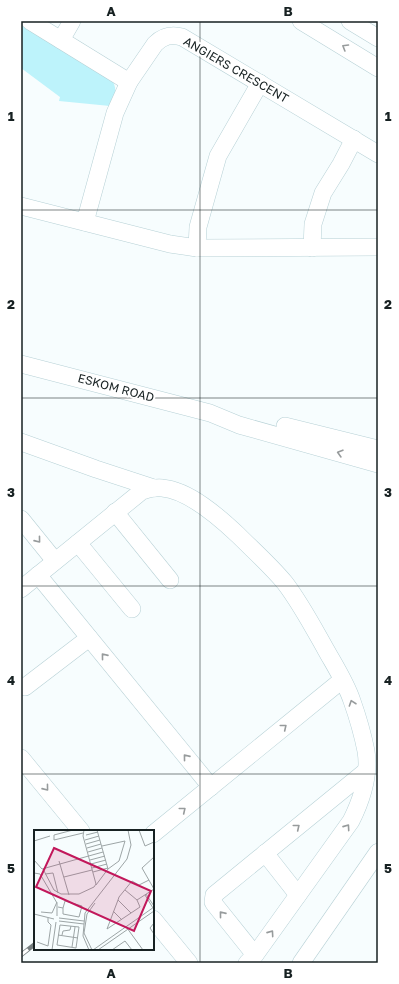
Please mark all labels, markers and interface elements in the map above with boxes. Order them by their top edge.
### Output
text: A [106,3,116,19]
text: B [283,3,293,19]
street label: ANGIERS CRESCENT [181,33,292,106]
one-way arrow [342,45,349,52]
text: 1 [8,108,15,124]
text: 1 [385,108,392,124]
text: 2 [7,296,15,312]
text: 2 [384,296,392,312]
street label: ESKOM ROAD [76,370,156,405]
one-way arrow [337,449,344,458]
text: 3 [7,484,15,500]
text: 3 [384,484,392,500]
one-way arrow [33,535,40,543]
one-way arrow [101,654,108,661]
text: 4 [7,672,15,688]
text: 4 [384,672,392,688]
one-way arrow [349,699,357,706]
one-way arrow [279,725,286,732]
one-way arrow [183,754,190,762]
one-way arrow [41,783,48,790]
one-way arrow [179,807,186,814]
one-way arrow [292,824,299,831]
one-way arrow [342,824,349,831]
inset map [34,830,154,950]
text: 5 [7,860,15,876]
text: 5 [384,860,392,876]
one-way arrow [220,912,227,919]
one-way arrow [266,930,273,937]
text: A [106,965,116,981]
text: B [283,965,293,981]

